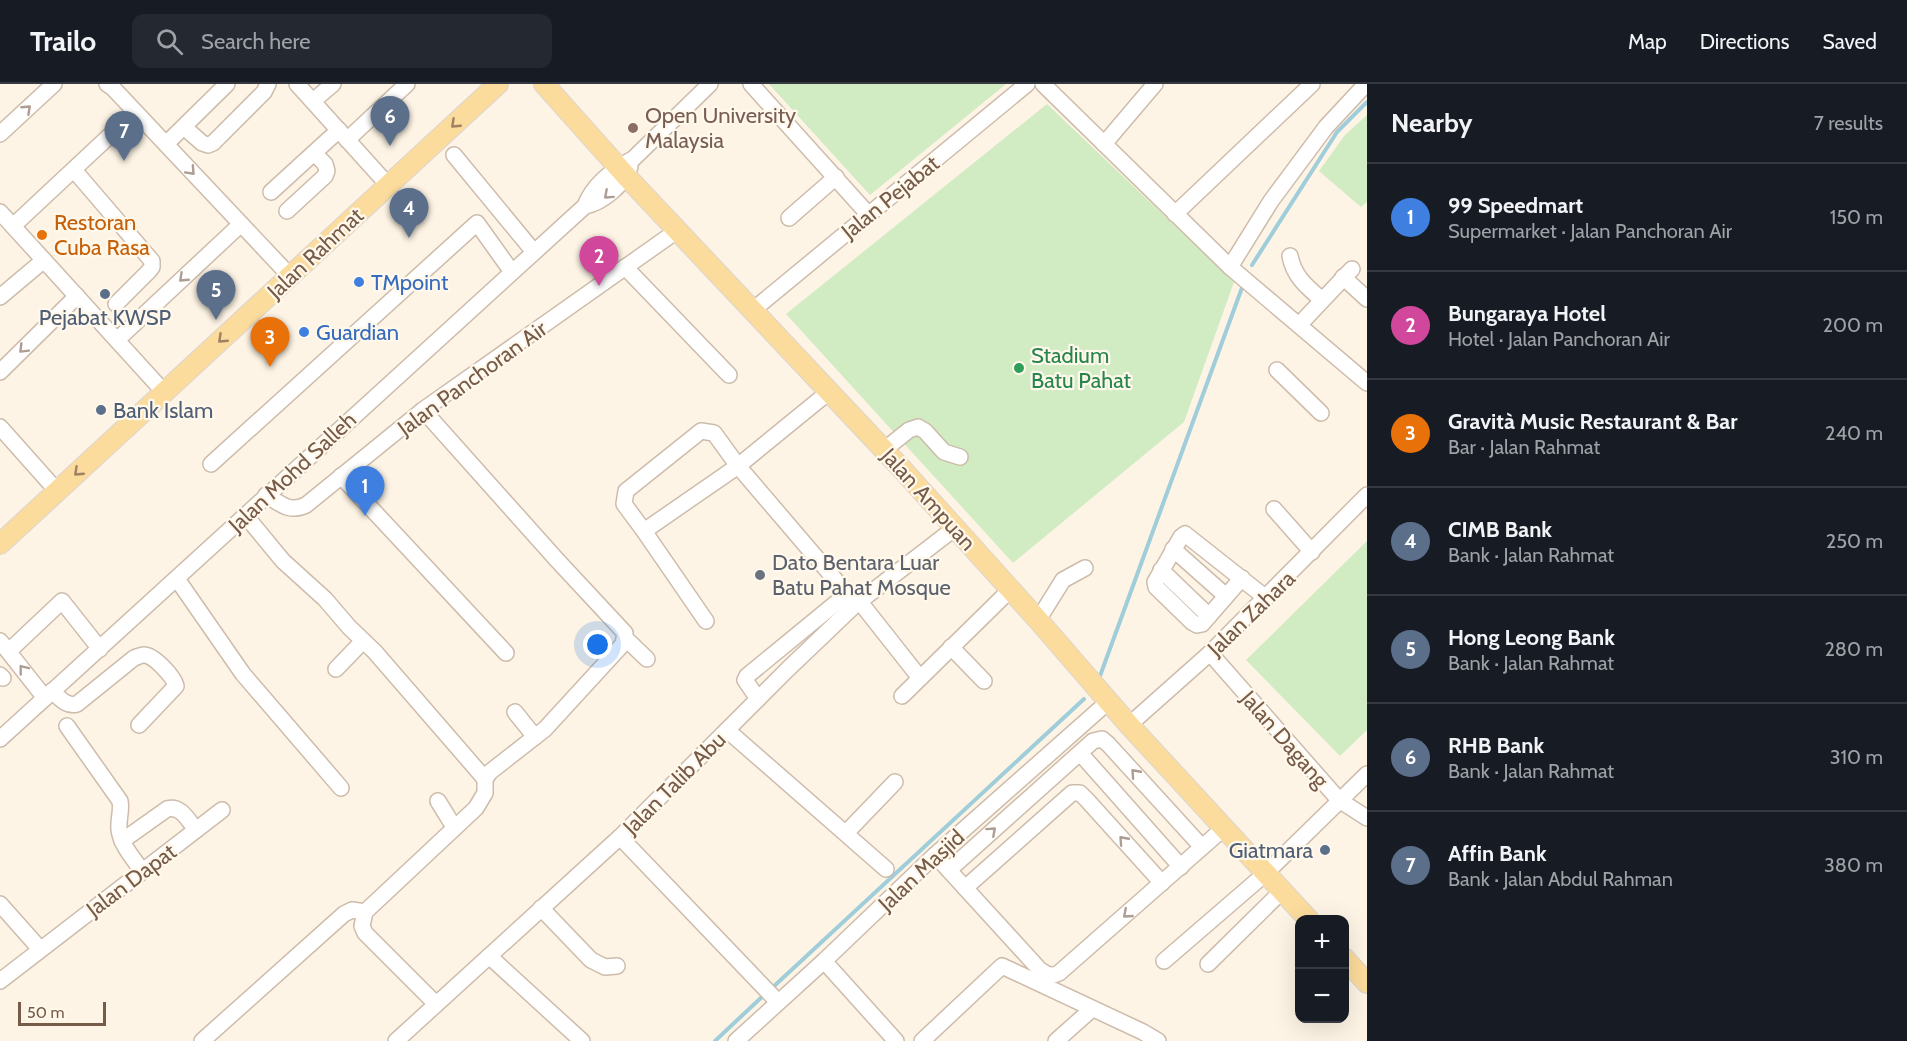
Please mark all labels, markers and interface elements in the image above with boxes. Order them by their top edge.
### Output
search box [132,14,552,68]
text: Trailo [30,24,96,58]
icon: search [153,25,186,58]
text: Search here [201,28,310,55]
text: Map [1628,29,1667,54]
text: Directions [1700,29,1789,54]
text: Saved [1822,29,1877,54]
pin: 6 [370,97,410,146]
place label: Open University Malaysia [645,102,796,154]
one-way arrow [20,105,31,116]
text: Nearby [1391,107,1472,139]
text: 7 results [1814,111,1883,135]
pin: 7 [104,112,144,161]
one-way arrow [451,117,461,128]
marker: Open University Malaysia [626,121,640,135]
street label: Jalan Pejabat [835,149,945,246]
one-way arrow [184,164,195,175]
pin: 4 [390,188,428,238]
one-way arrow [604,188,614,199]
text: 99 Speedmart [1448,192,1583,219]
street label: Jalan Rahmat [261,202,369,305]
text: 1 [1407,205,1414,229]
text: 150 m [1830,205,1883,229]
place label: Restoran Cuba Rasa [54,209,150,261]
text: Supermarket · Jalan Panchoran Air [1448,219,1732,243]
marker: Restoran Cuba Rasa [35,228,49,242]
pin: 2 [580,236,618,286]
place label: TMpoint [371,269,449,296]
pin: 5 [196,270,236,320]
one-way arrow [179,271,190,282]
marker: TMpoint [352,275,366,289]
marker: Pejabat KWSP [98,287,112,301]
text: Bungaraya Hotel [1448,300,1606,327]
place label: Pejabat KWSP [39,304,172,331]
text: 2 [1405,313,1416,337]
text: 200 m [1823,313,1883,337]
street label: Jalan Panchoran Air [392,315,552,442]
pin: 3 [250,318,290,367]
place label: Guardian [316,319,399,346]
marker: Guardian [297,325,311,339]
text: Hotel · Jalan Panchoran Air [1448,327,1670,351]
one-way arrow [218,332,228,343]
one-way arrow [20,341,31,352]
place label: Stadium Batu Pahat [1031,342,1131,394]
marker: Stadium Batu Pahat [1012,361,1026,375]
place label: Bank Islam [113,397,213,424]
marker: Bank Islam [94,403,108,417]
street label: Jalan Mohd Salleh [222,406,362,539]
text: Gravità Music Restaurant & Bar [1448,408,1737,435]
text: 3 [1405,421,1416,445]
text: 240 m [1825,421,1883,445]
text: Bar · Jalan Rahmat [1448,435,1600,459]
street label: Jalan Ampuan [875,442,982,556]
one-way arrow [75,464,86,475]
pin: 1 [346,466,385,516]
text: CIMB Bank [1448,516,1552,543]
text: 4 [1404,529,1417,553]
text: 250 m [1826,529,1883,553]
text: Bank · Jalan Rahmat [1448,543,1614,567]
place label: Dato Bentara Luar Batu Pahat Mosque [772,549,951,601]
street label: Jalan Zahara [1201,565,1301,662]
marker: Dato Bentara Luar Batu Pahat Mosque [753,568,767,582]
text: Hong Leong Bank [1448,624,1615,651]
your location [583,630,612,659]
text: 5 [1405,637,1416,661]
text: 280 m [1824,637,1883,661]
text: Bank · Jalan Rahmat [1448,651,1614,675]
one-way arrow [19,665,30,676]
street label: Jalan Dagang [1234,684,1335,794]
street label: Jalan Talib Abu [617,726,731,841]
text: RHB Bank [1448,732,1544,759]
text: 6 [1405,745,1416,769]
text: 310 m [1830,745,1883,769]
text: Bank · Jalan Rahmat [1448,759,1614,783]
one-way arrow [1131,769,1142,780]
street label: Jalan Masjid [872,824,970,918]
one-way arrow [985,827,996,838]
one-way arrow [1119,836,1130,846]
place label: Giatmara [1229,837,1313,864]
street label: Jalan Dapat [80,838,182,923]
text: Affin Bank [1448,840,1547,867]
marker: Giatmara [1318,843,1332,857]
text: 7 [1405,853,1416,877]
text: 380 m [1824,853,1883,877]
text: Bank · Jalan Abdul Rahman [1448,867,1673,891]
one-way arrow [1123,907,1134,918]
map controls [1295,915,1349,1023]
button: + [1295,915,1349,969]
button: − [1295,969,1349,1023]
scale bar [18,999,106,1026]
text: 50 m [27,1003,64,1022]

